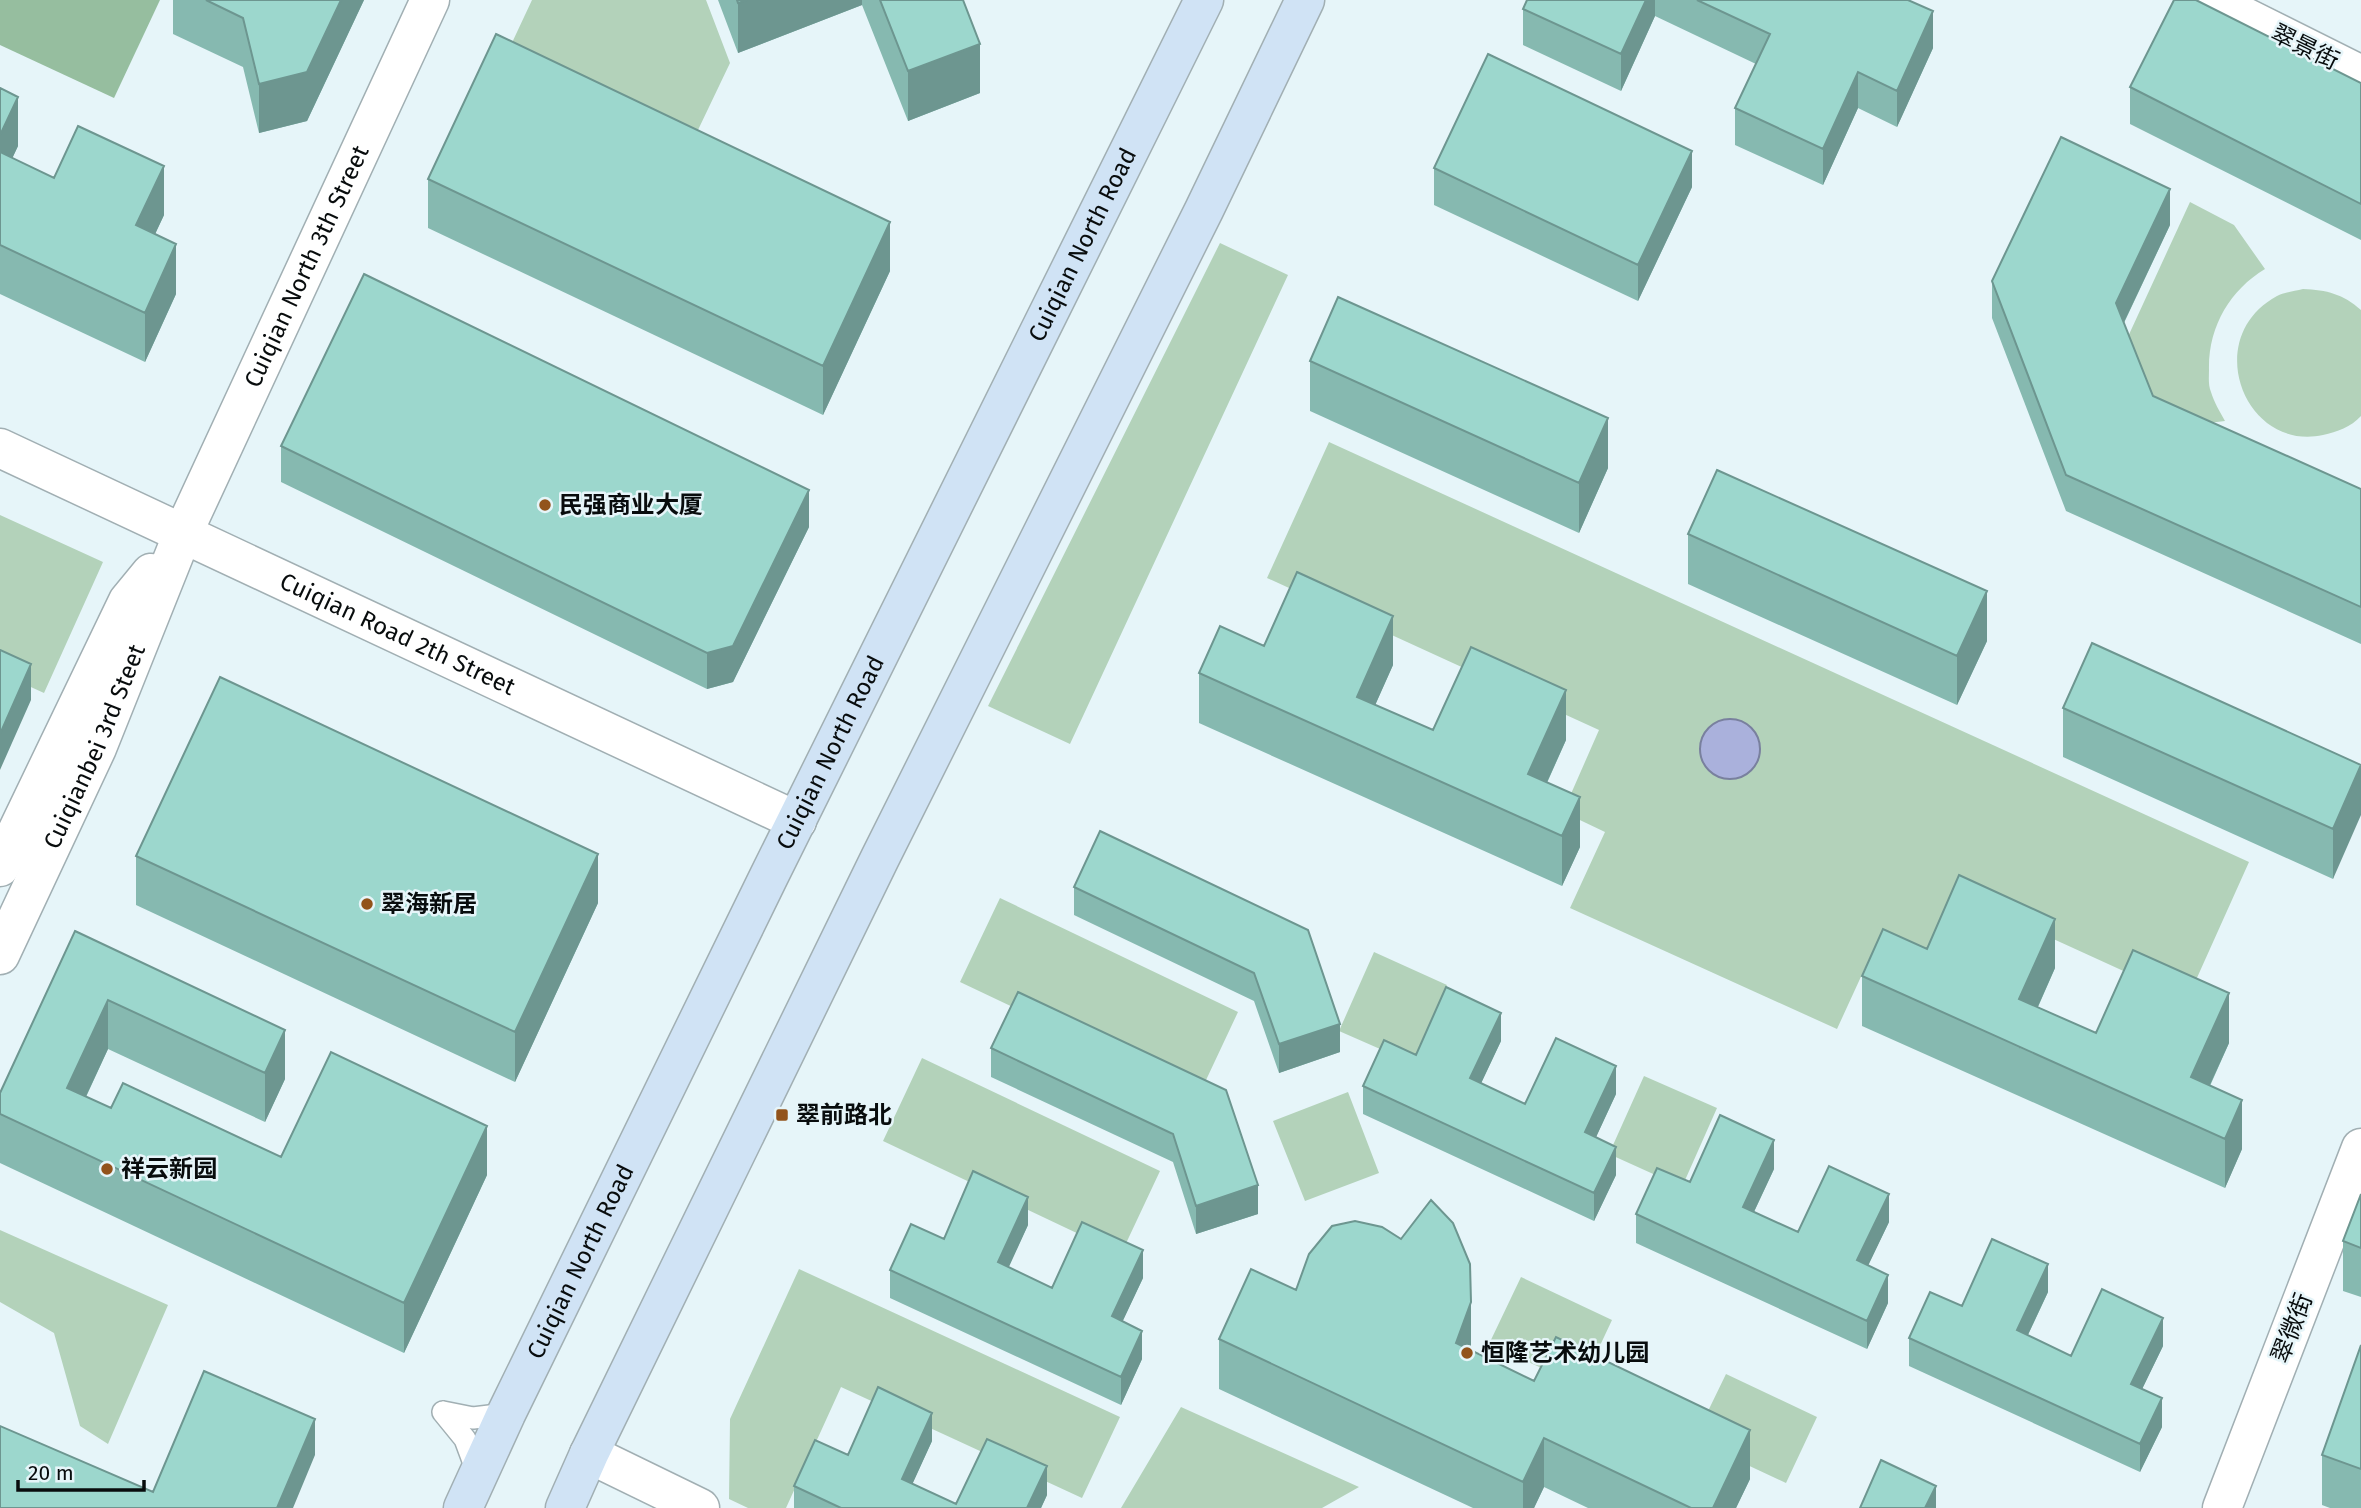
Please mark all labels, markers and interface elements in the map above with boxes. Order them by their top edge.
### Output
street label: 翠景街 [2267,19,2343,75]
street label: Cuiqian North 3th Street [238,141,375,392]
street label: Cuiqian North Road [1023,143,1142,346]
place label: 民强商业大厦 [559,491,703,519]
marker: 民强商业大厦 [537,497,553,513]
street label: Cuiqian Road 2th Street [276,567,520,701]
street label: Cuiqianbei 3rd Steet [38,640,151,853]
street label: Cuiqian North Road [770,651,890,854]
place label: 翠海新居 [381,890,477,918]
marker: 翠海新居 [359,896,375,912]
place label: 翠前路北 [796,1101,892,1129]
marker: 翠前路北 [774,1107,790,1123]
place label: 祥云新园 [121,1155,217,1183]
street label: Cuiqian North Road [521,1160,640,1363]
marker: 祥云新园 [99,1161,115,1177]
street label: 翠微街 [2266,1289,2318,1367]
place label: 恒隆艺术幼儿园 [1481,1339,1649,1367]
marker: 恒隆艺术幼儿园 [1459,1345,1475,1361]
scale bar [18,1448,144,1492]
text: 20 m [28,1460,74,1486]

